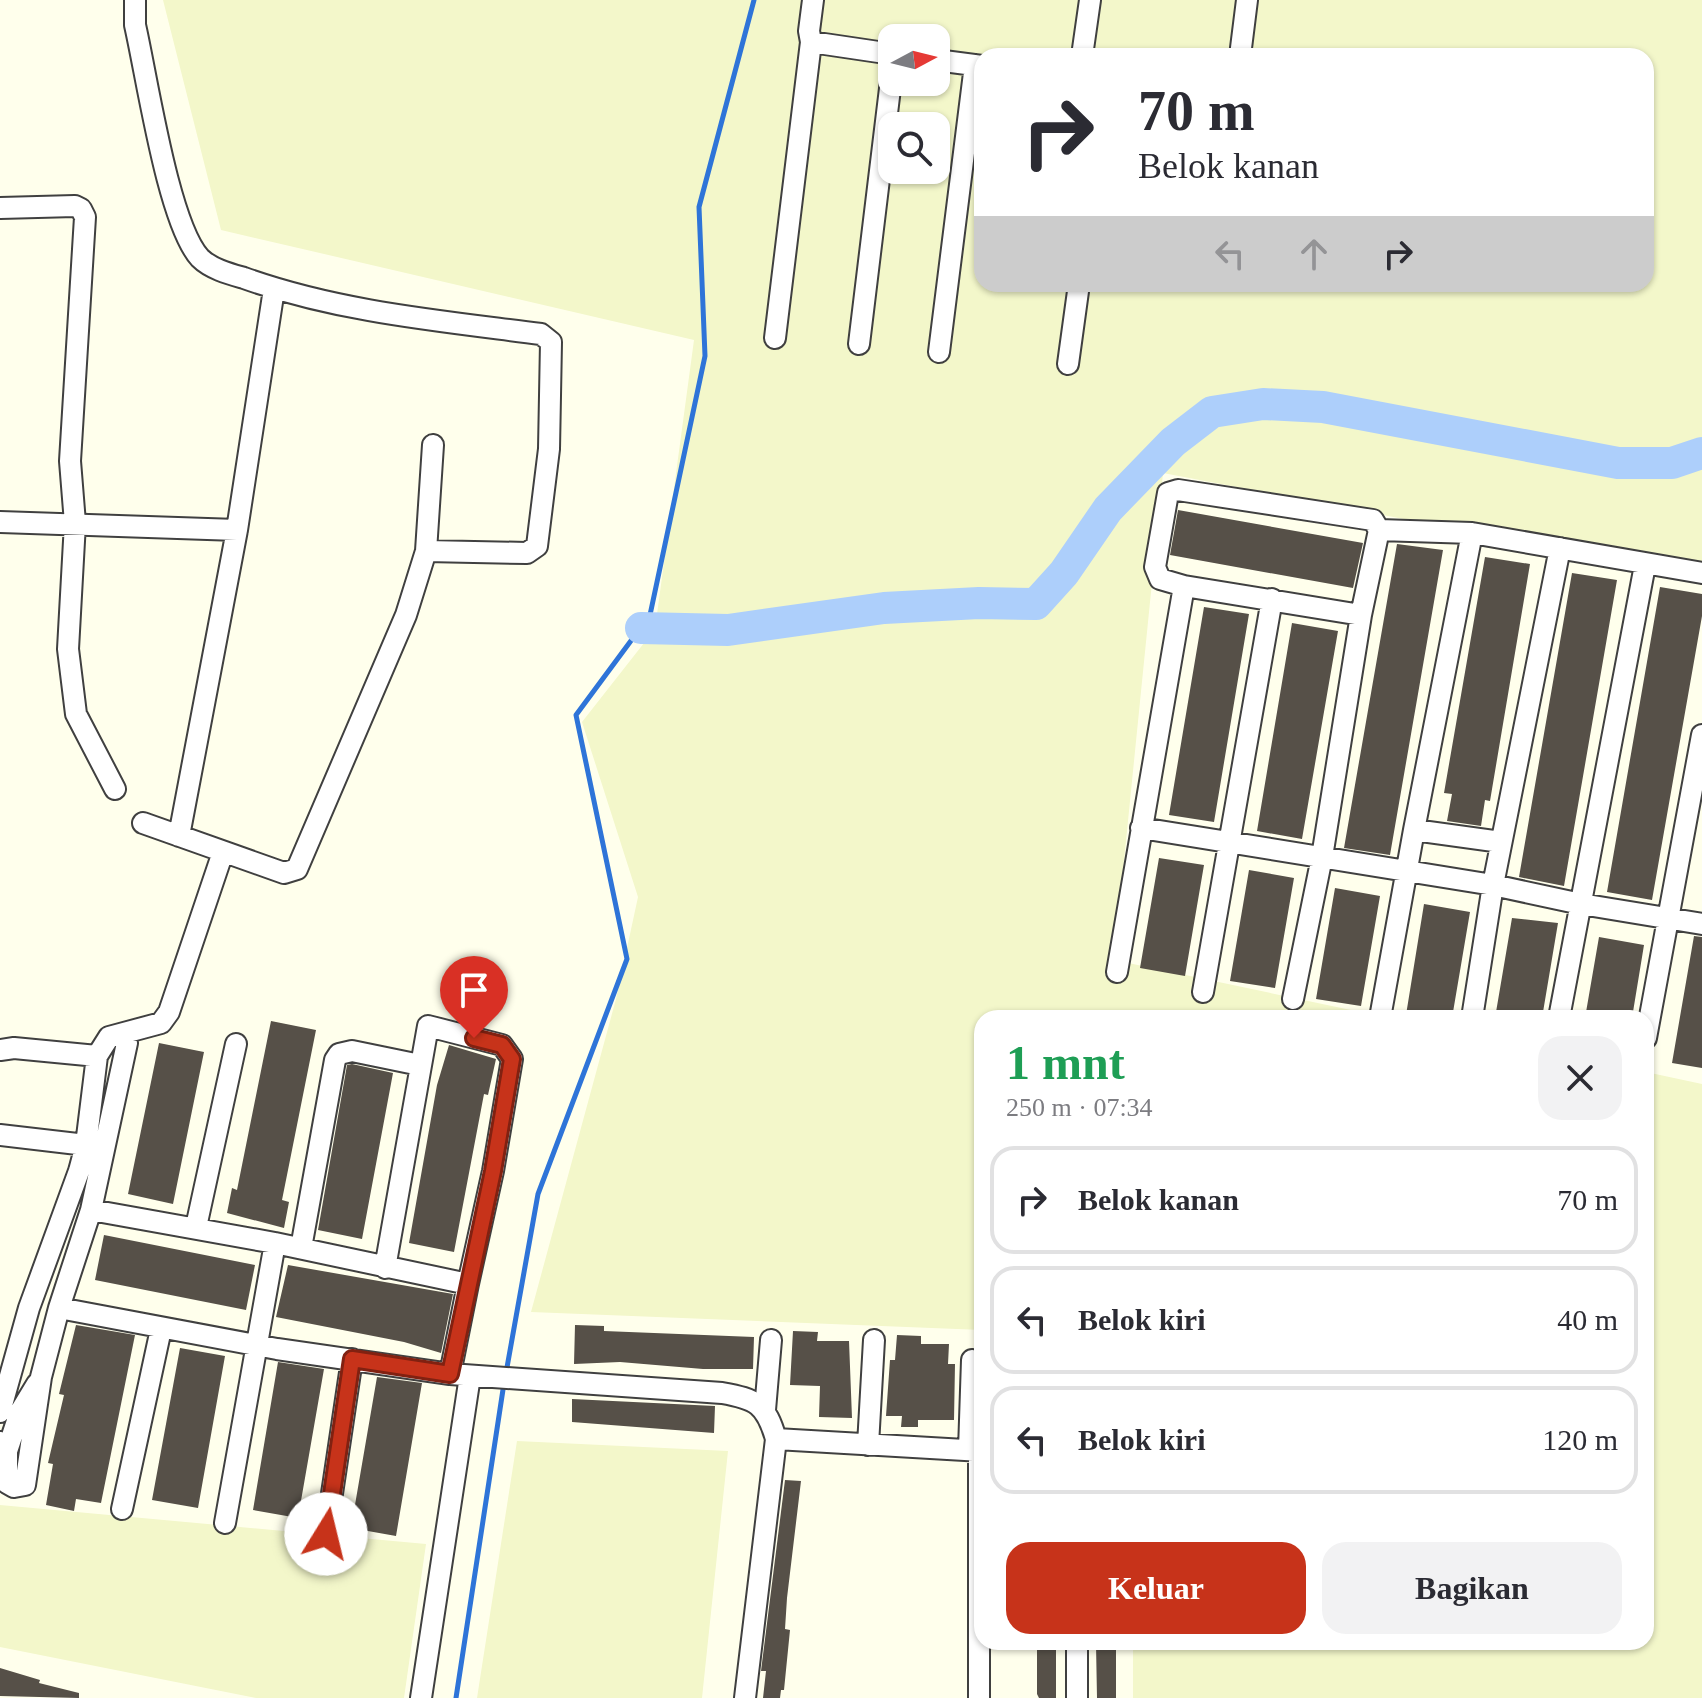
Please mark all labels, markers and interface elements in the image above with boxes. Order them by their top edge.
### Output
north arrow [878,24,950,96]
map controls [878,24,950,184]
icon: right [1006,80,1110,184]
text: 70 m [1138,80,1255,142]
button: search [878,112,950,184]
text: Belok kanan [1138,146,1319,186]
icon: left [1208,232,1252,276]
icon: ahead [1292,232,1336,276]
icon: right [1376,232,1420,276]
pin [440,956,508,1038]
icon: arrive [452,968,496,1012]
text: 1 mnt [1006,1036,1125,1089]
button: close [1538,1036,1622,1120]
text: 250 m · 07:34 [1006,1093,1153,1122]
icon: right [1010,1178,1054,1222]
text: Belok kanan [1078,1183,1239,1216]
text: 70 m [1557,1183,1618,1216]
icon: left [1010,1298,1054,1342]
text: Belok kiri [1078,1303,1206,1336]
text: 40 m [1557,1303,1618,1336]
icon: left [1010,1418,1054,1462]
text: Belok kiri [1078,1423,1206,1456]
text: 120 m [1542,1423,1618,1456]
position arrow [284,1492,368,1576]
button: Keluar [1006,1542,1306,1634]
button: Bagikan [1322,1542,1622,1634]

